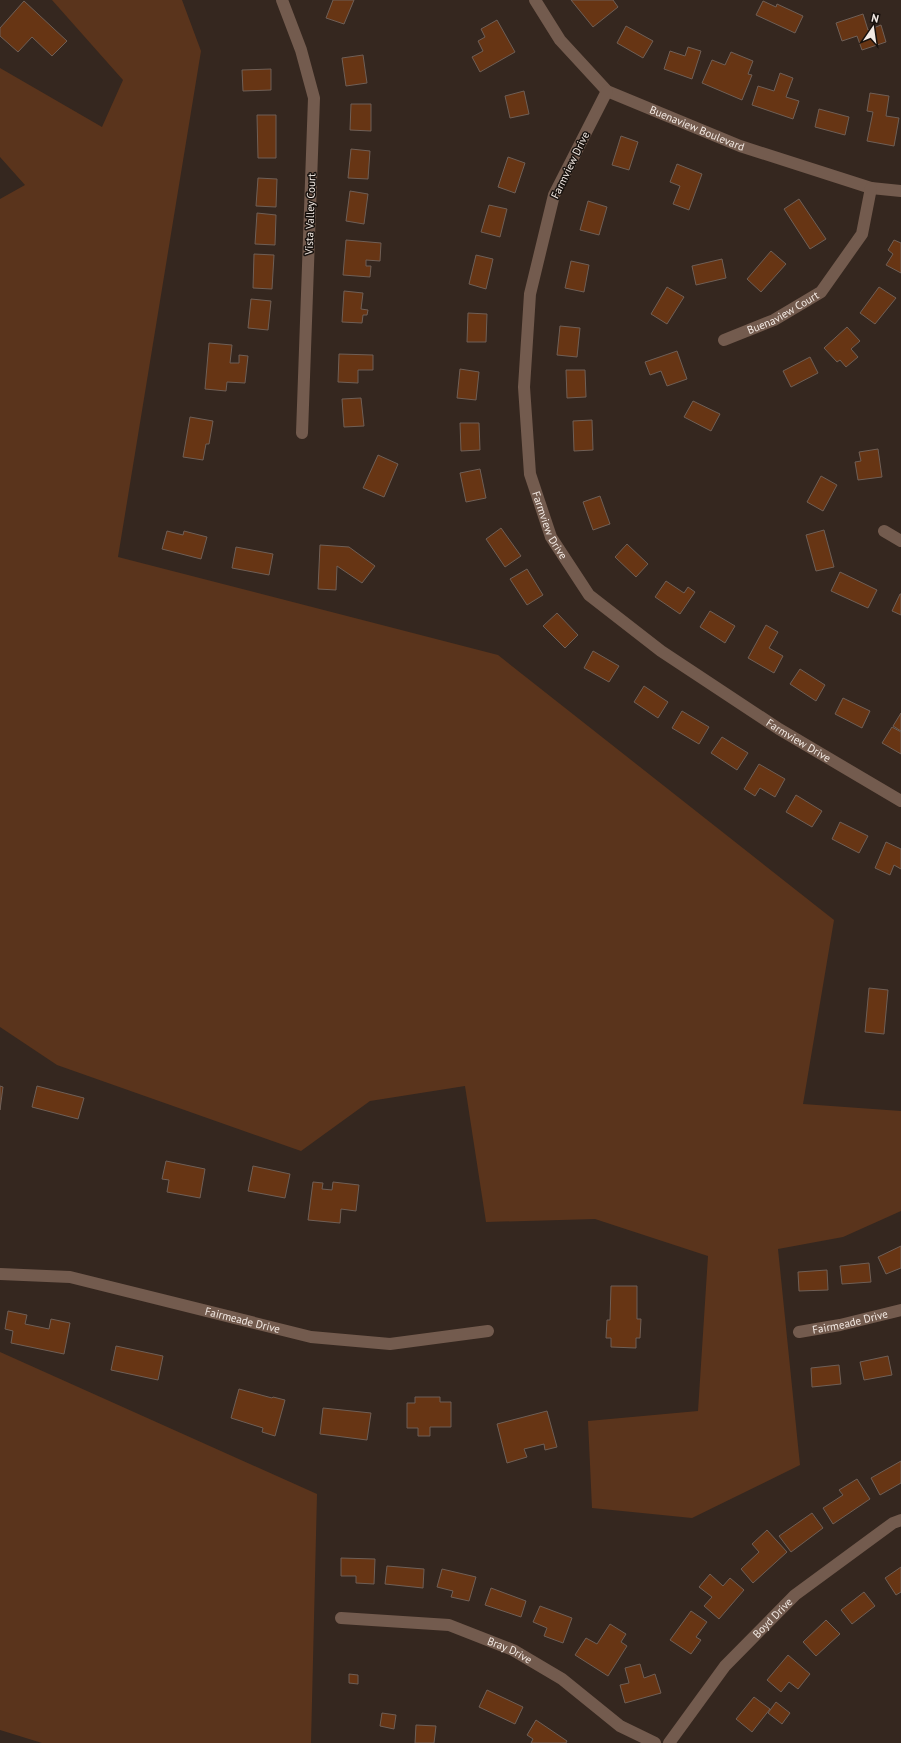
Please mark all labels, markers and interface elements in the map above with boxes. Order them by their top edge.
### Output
north arrow [853,8,893,48]
text: N [870,11,880,26]
street label: Buenaview Boulevard [648,102,746,154]
street label: Farmview Drive [548,129,592,201]
street label: Vista Valley Court [302,173,318,256]
street label: Buenaview Court [745,288,822,337]
street label: Farmview Drive [529,489,571,562]
street label: Farmview Drive [764,715,834,765]
street label: Fairmeade Drive [204,1304,282,1336]
street label: Fairmeade Drive [811,1306,890,1337]
street label: Boyd Drive [750,1594,796,1641]
street label: Bray Drive [485,1634,535,1667]

